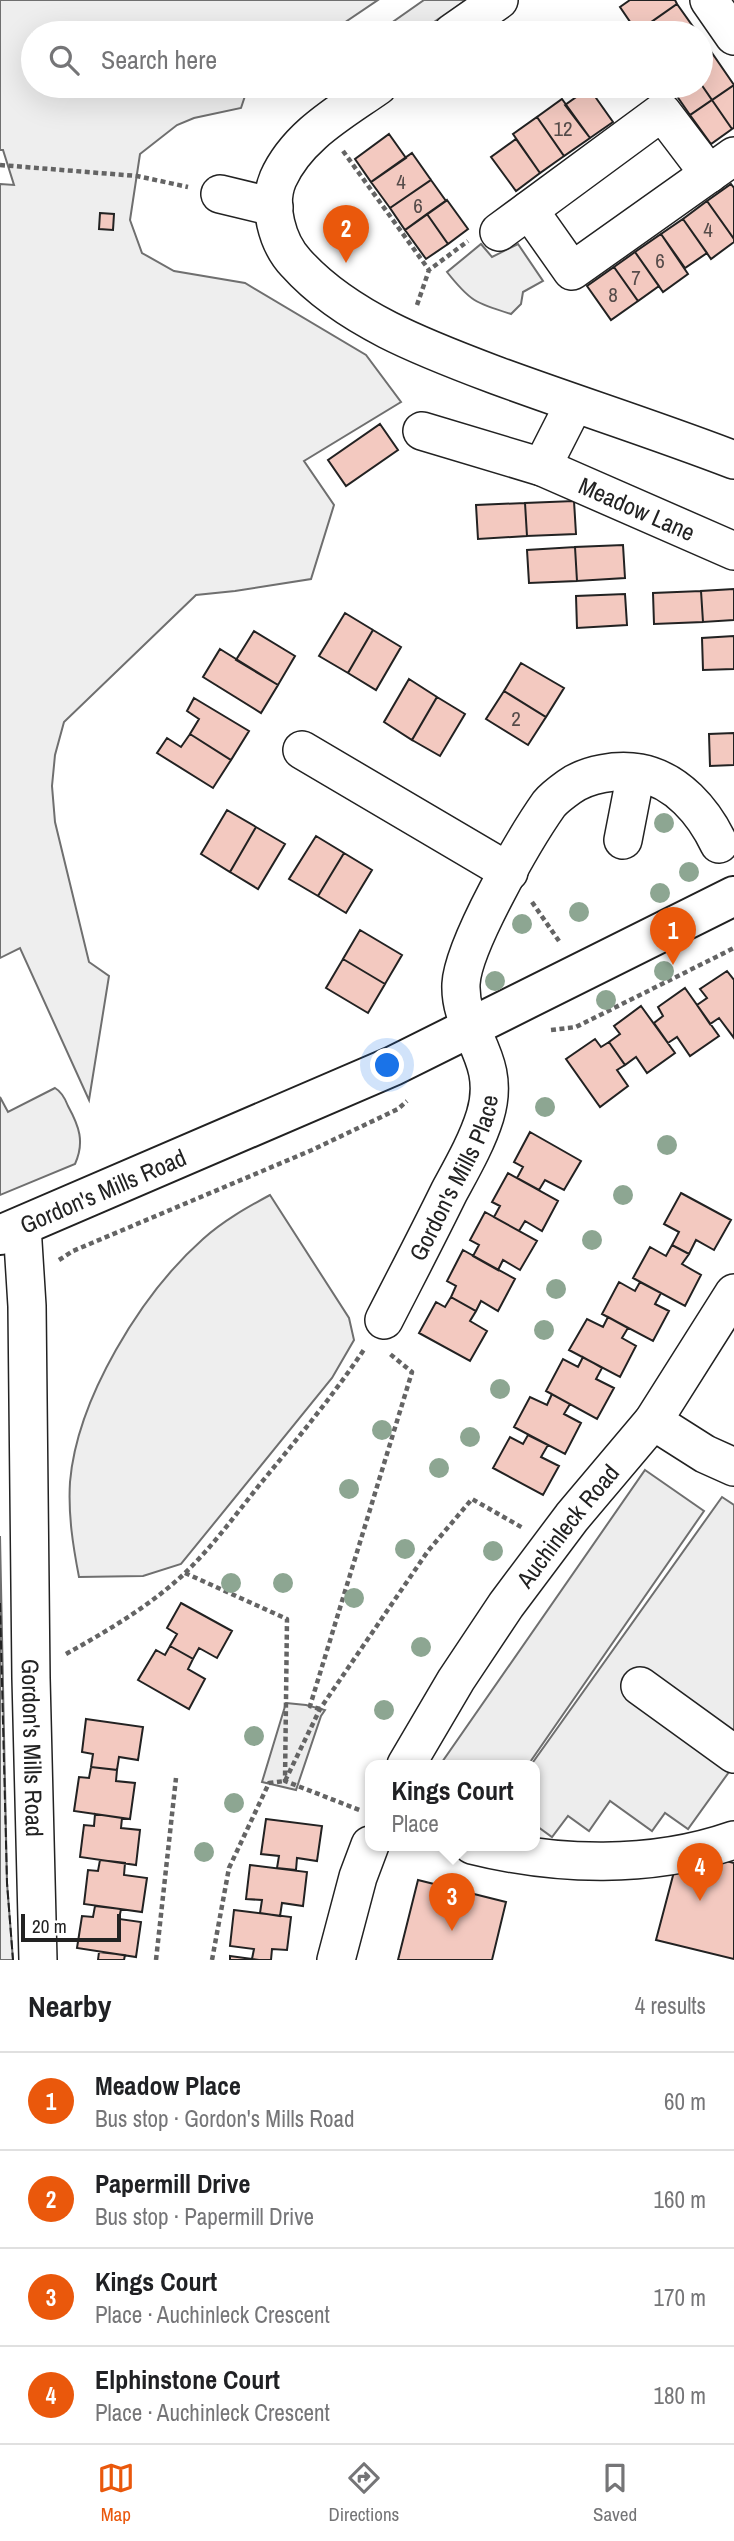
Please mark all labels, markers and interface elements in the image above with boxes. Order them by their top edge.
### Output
search box [21,21,713,98]
icon: search [45,41,83,79]
text: Search here [101,42,217,77]
house number: 12 [553,114,573,143]
house number: 4 [396,167,406,196]
house number: 6 [413,191,423,220]
pin: 2 [323,205,369,263]
house number: 4 [703,215,713,244]
house number: 6 [655,246,665,275]
house number: 7 [631,263,641,292]
house number: 8 [608,280,618,309]
street label: Meadow Lane [574,469,700,548]
house number: 2 [511,704,521,733]
pin: 1 [650,907,696,965]
your location [370,1048,404,1082]
street label: Gordon's Mills Place [401,1093,505,1266]
street label: Gordon's Mills Road [15,1141,191,1241]
street label: Auchinleck Road [508,1457,626,1595]
street label: Gordon's Mills Road [15,1659,51,1837]
popup [365,1760,540,1851]
text: Kings Court [392,1773,514,1808]
text: Place [392,1808,439,1839]
pin: 4 [677,1843,723,1901]
pin: 3 [429,1873,475,1931]
scale bar [21,1911,121,1943]
text: 20 m [32,1913,67,1939]
text: Nearby [28,1986,111,2026]
text: 4 results [635,1990,706,2021]
text: Meadow Place [95,2068,241,2103]
text: 1 [46,2086,56,2117]
text: 60 m [664,2086,706,2117]
text: Bus stop · Gordon's Mills Road [95,2103,354,2134]
text: Papermill Drive [95,2166,250,2201]
text: 2 [46,2184,56,2215]
text: 160 m [654,2184,706,2215]
text: Bus stop · Papermill Drive [95,2201,314,2232]
text: Kings Court [95,2264,217,2299]
text: 3 [46,2282,56,2313]
text: 170 m [654,2282,706,2313]
text: Place · Auchinleck Crescent [95,2299,330,2330]
text: Elphinstone Court [95,2362,280,2397]
text: 4 [46,2380,56,2411]
text: 180 m [654,2380,706,2411]
text: Place · Auchinleck Crescent [95,2397,330,2428]
tab: Map [97,2459,135,2527]
tab: Directions [328,2459,399,2527]
tab: Saved [593,2459,637,2527]

